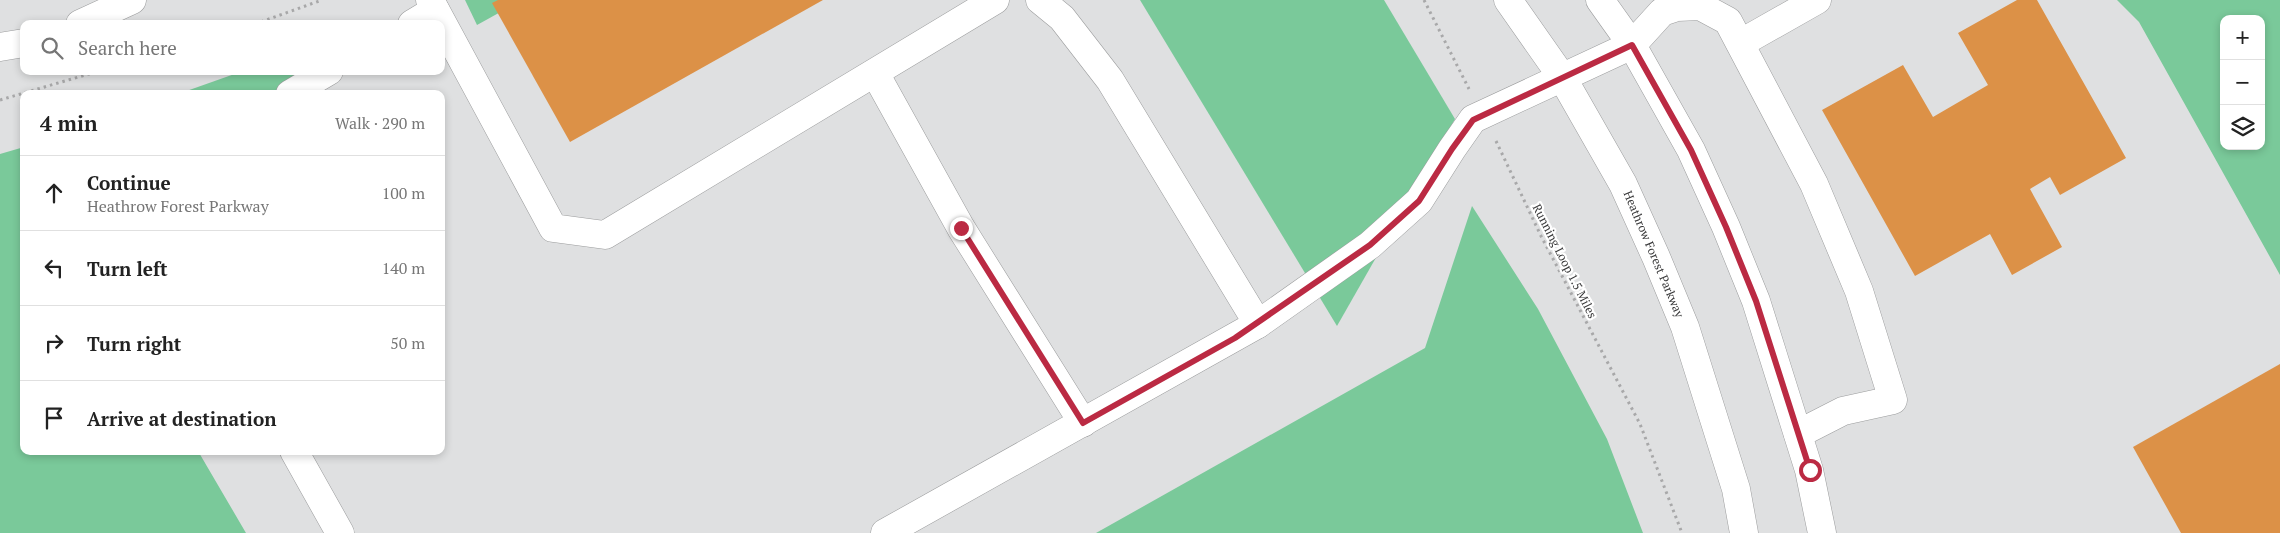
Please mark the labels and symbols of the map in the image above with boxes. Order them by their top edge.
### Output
street label: Heathrow Forest Parkway [1620,188,1688,321]
street label: Running Loop 1.5 Miles [1530,201,1600,321]
route end [950,217,973,240]
route start [1799,459,1822,482]

